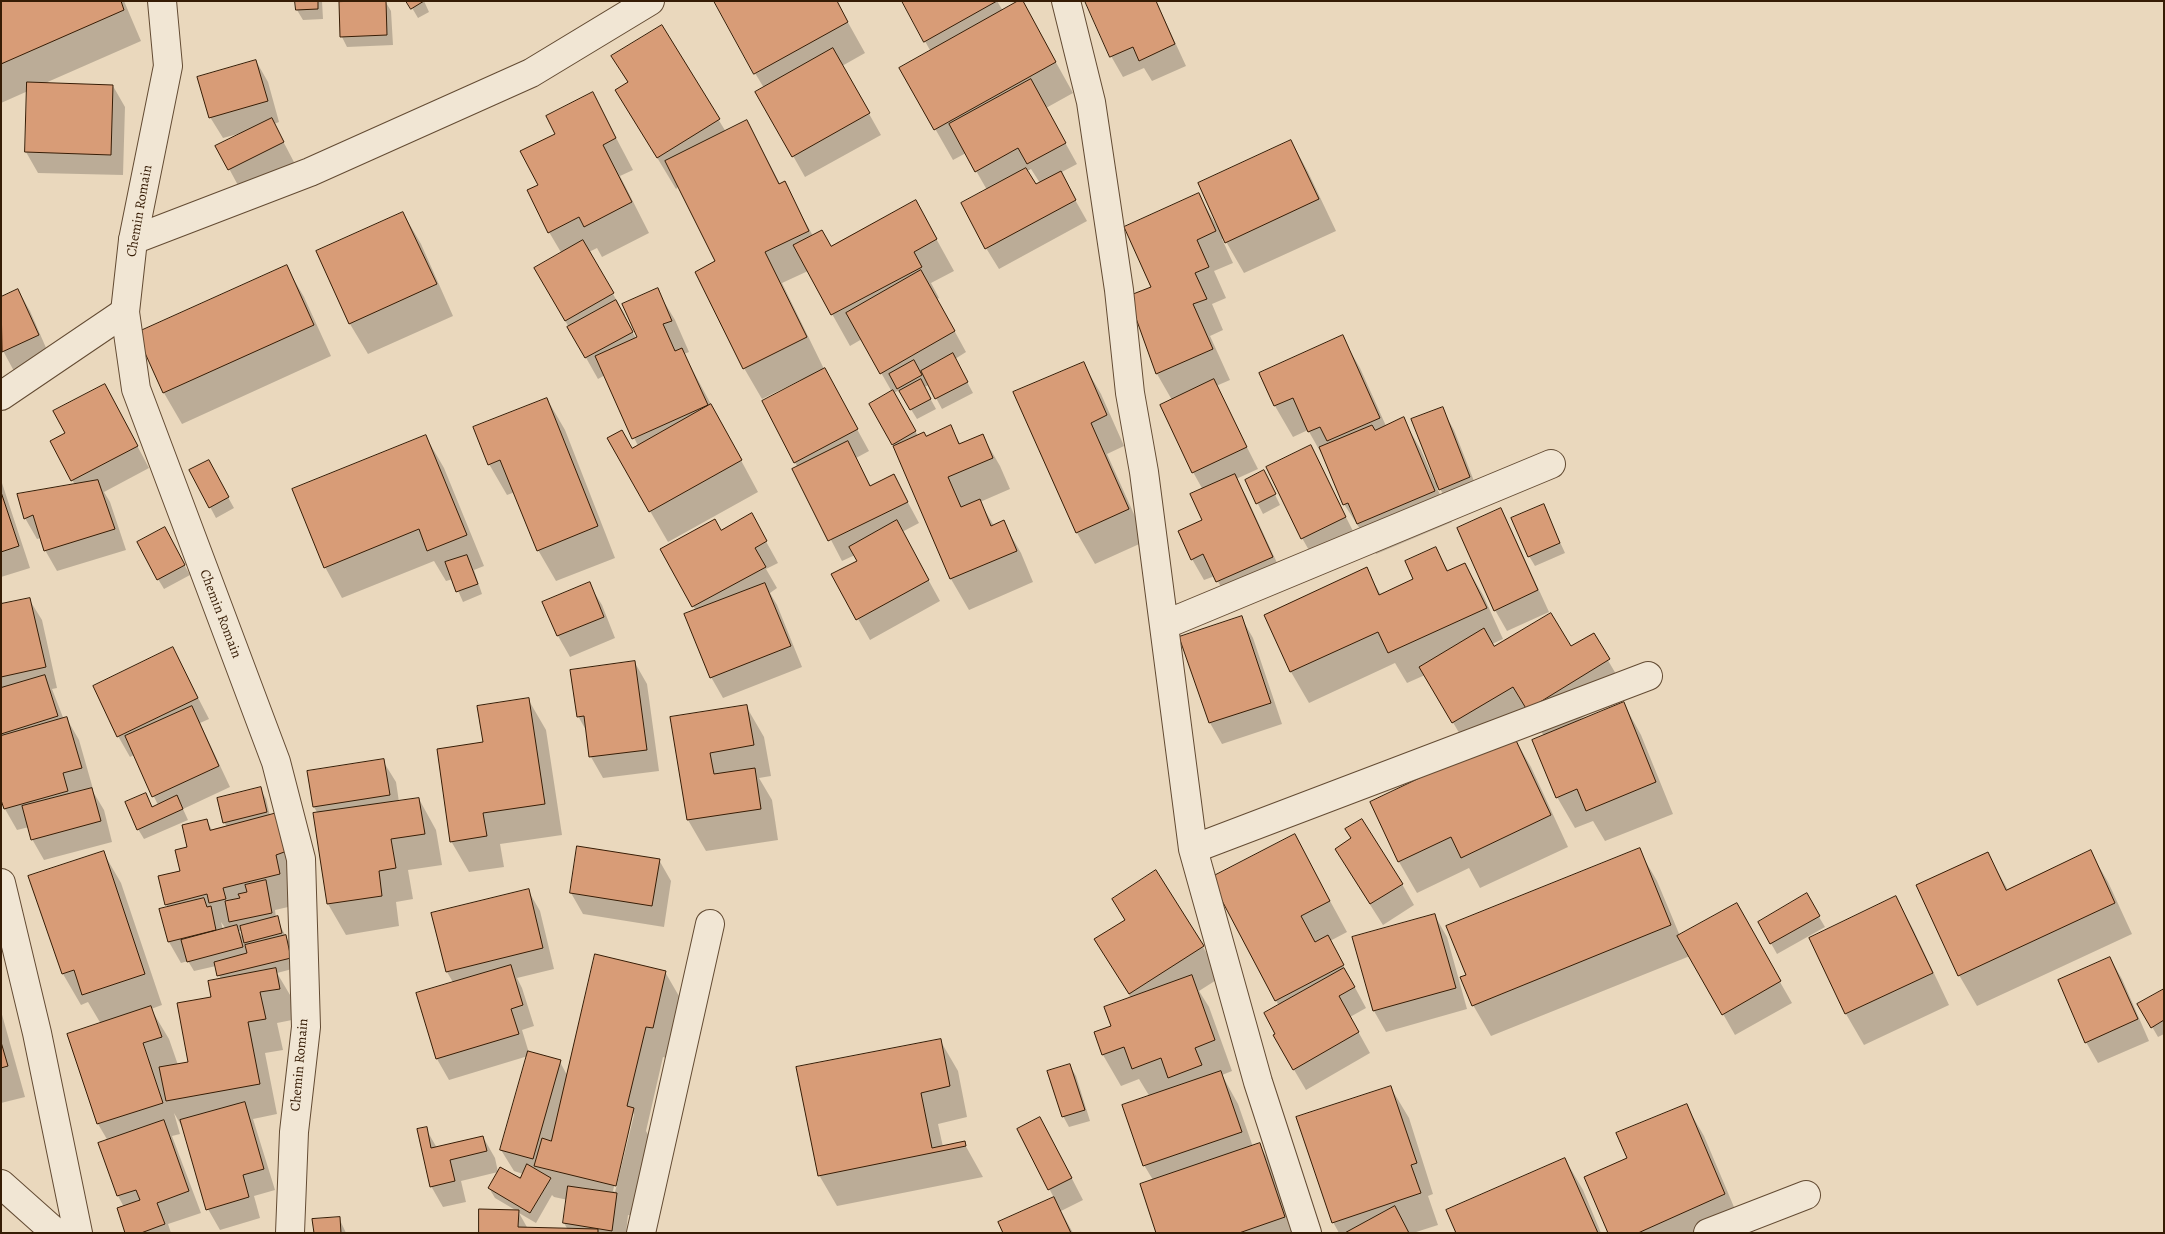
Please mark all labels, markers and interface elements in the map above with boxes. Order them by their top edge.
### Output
street label: Chemin Romain [124,164,156,258]
street label: Chemin Romain [195,567,245,661]
street label: Chemin Romain [288,1018,312,1112]

